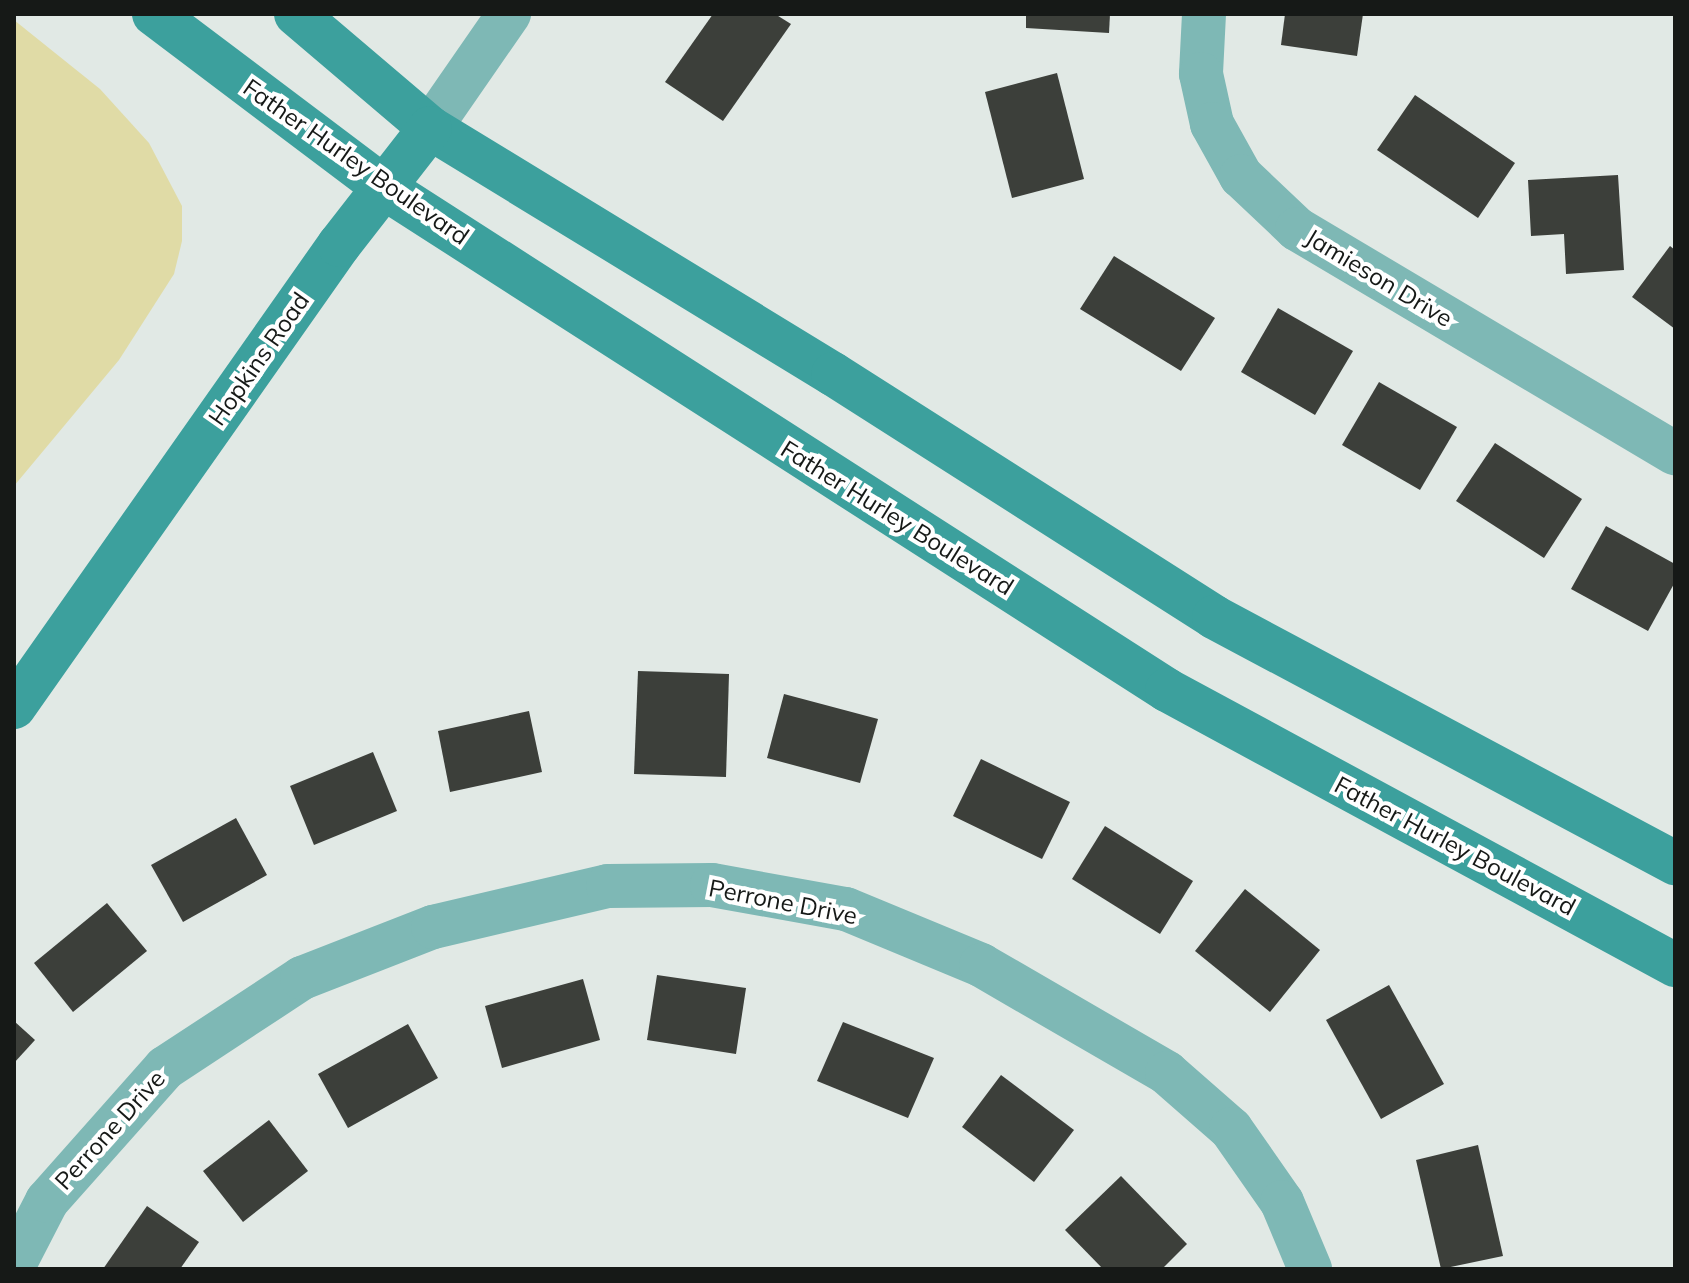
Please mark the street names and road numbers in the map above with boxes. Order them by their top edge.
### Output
street label: Father Hurley Boulevard [238,73,474,251]
street label: Jamieson Drive [1300,223,1458,333]
street label: Hopkins Road [203,287,315,431]
street label: Father Hurley Boulevard [775,435,1019,601]
street label: Father Hurley Boulevard [1330,770,1580,922]
street label: Perrone Drive [706,874,860,930]
street label: Perrone Drive [49,1064,171,1196]

